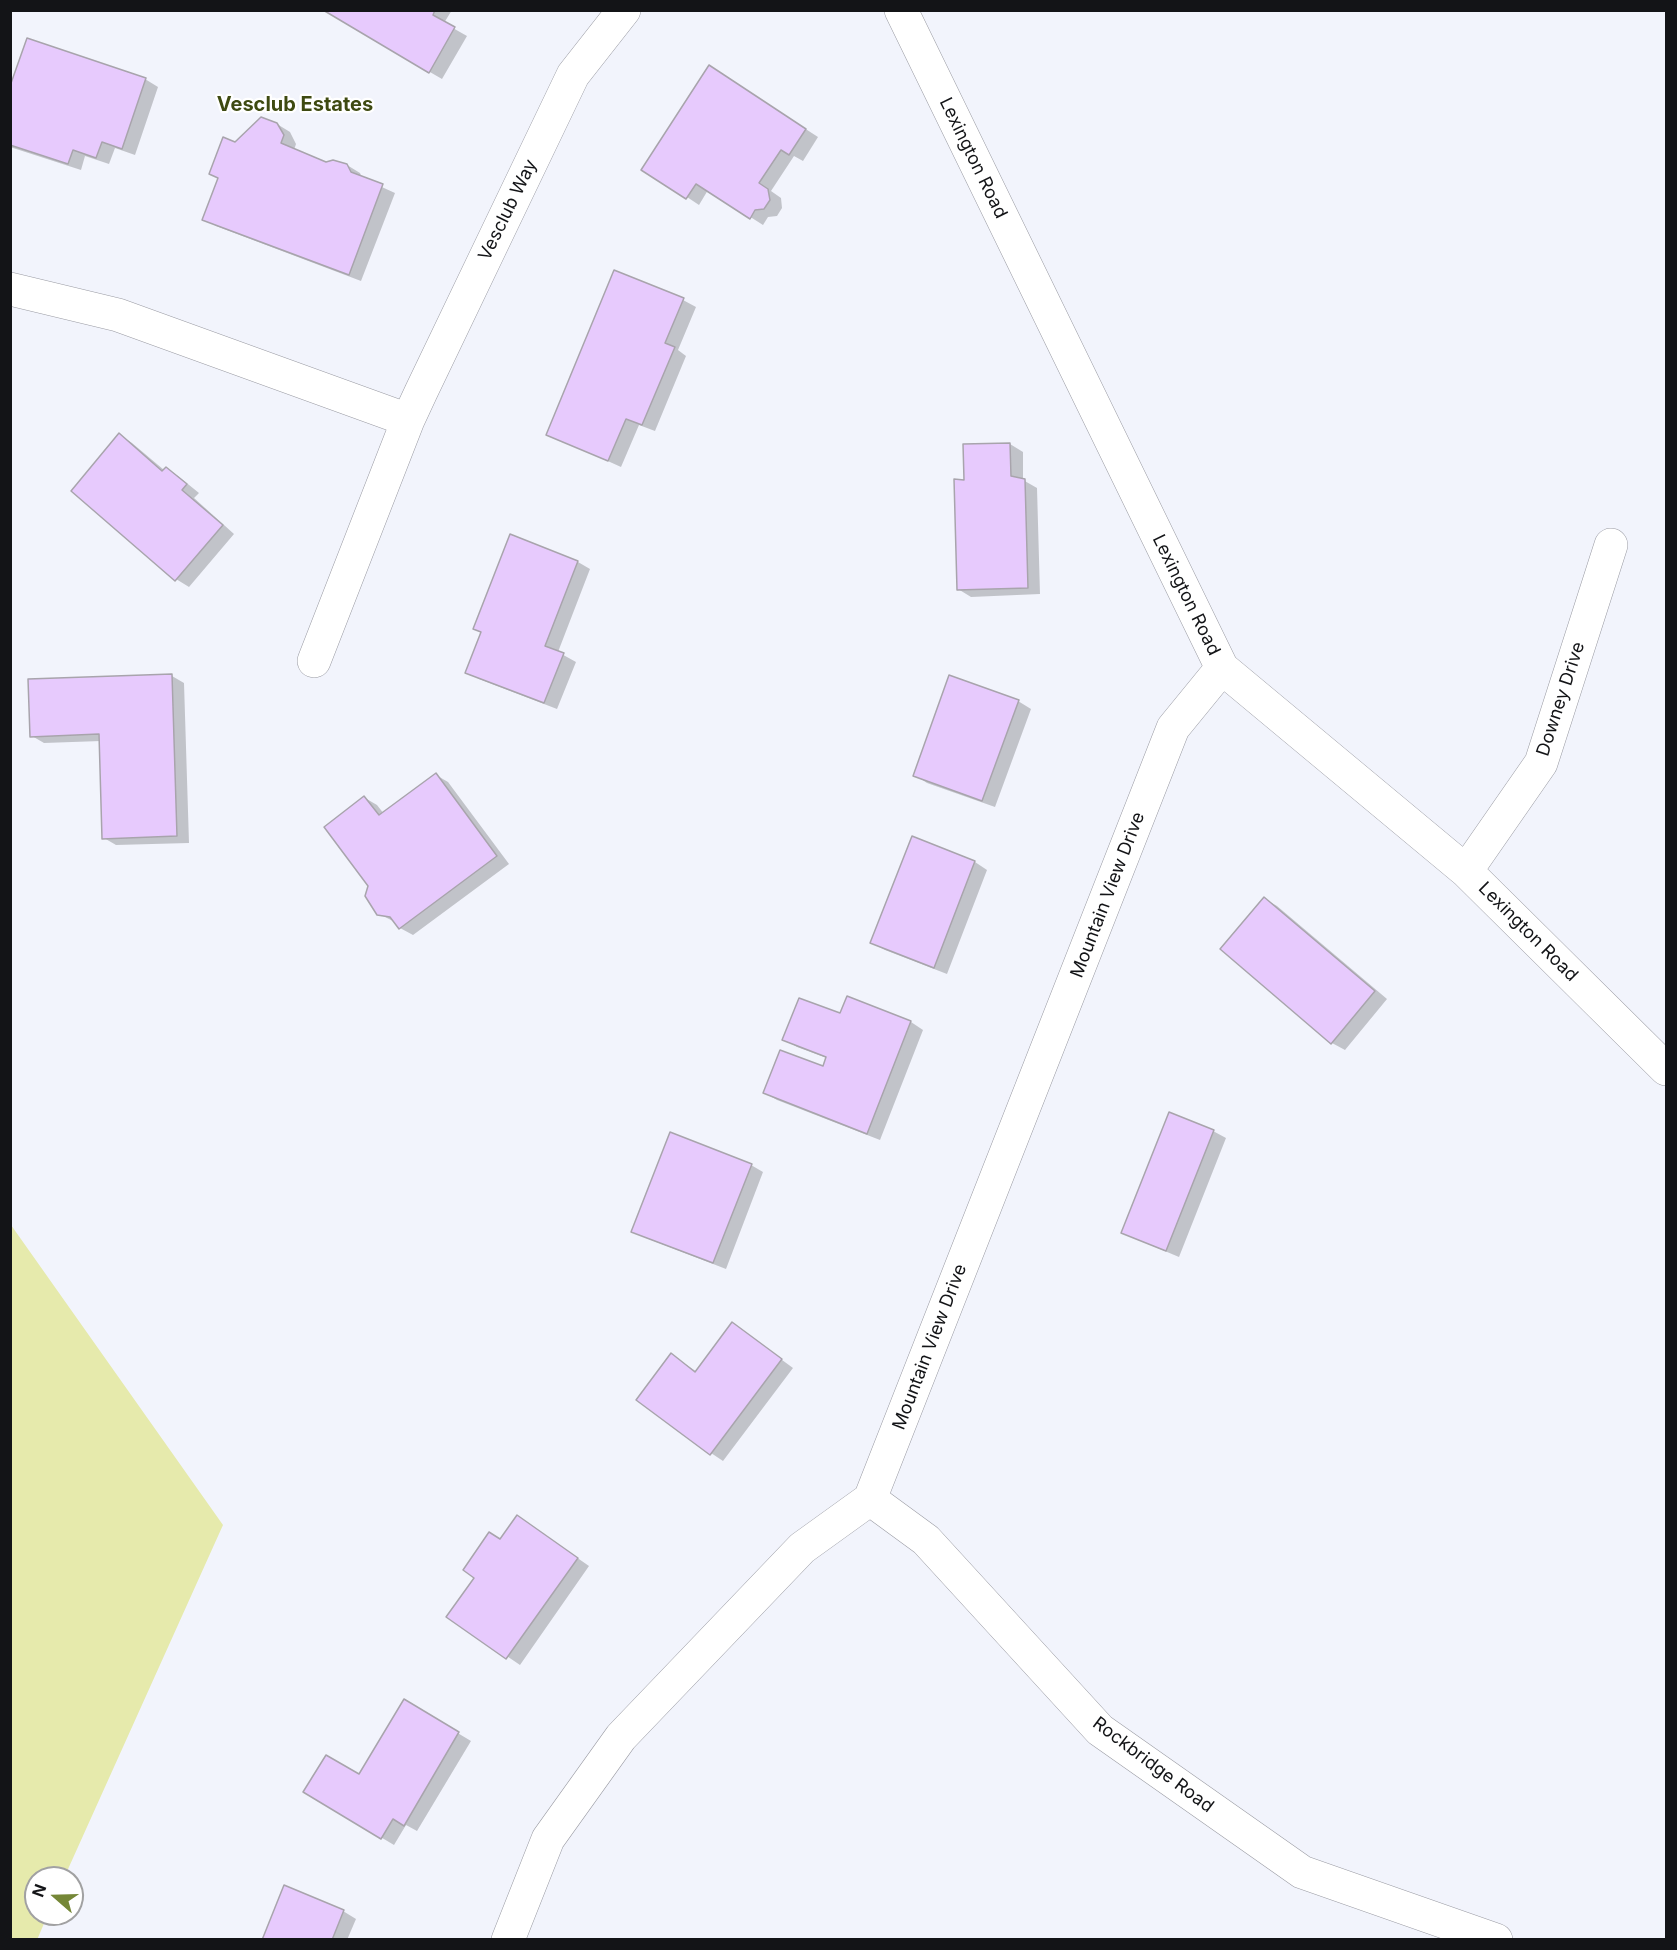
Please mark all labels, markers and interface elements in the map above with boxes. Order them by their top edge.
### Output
district label: Vesclub Estates [217,93,373,117]
street label: Lexington Road [934,94,1012,222]
street label: Vesclub Way [474,156,542,264]
street label: Lexington Road [1147,531,1225,659]
street label: Downey Drive [1532,639,1590,759]
street label: Mountain View Drive [1066,809,1150,981]
street label: Lexington Road [1474,878,1582,986]
street label: Mountain View Drive [888,1261,972,1433]
street label: Rockbridge Road [1088,1713,1218,1817]
north arrow [24,1866,84,1926]
text: N [27,1881,50,1900]

